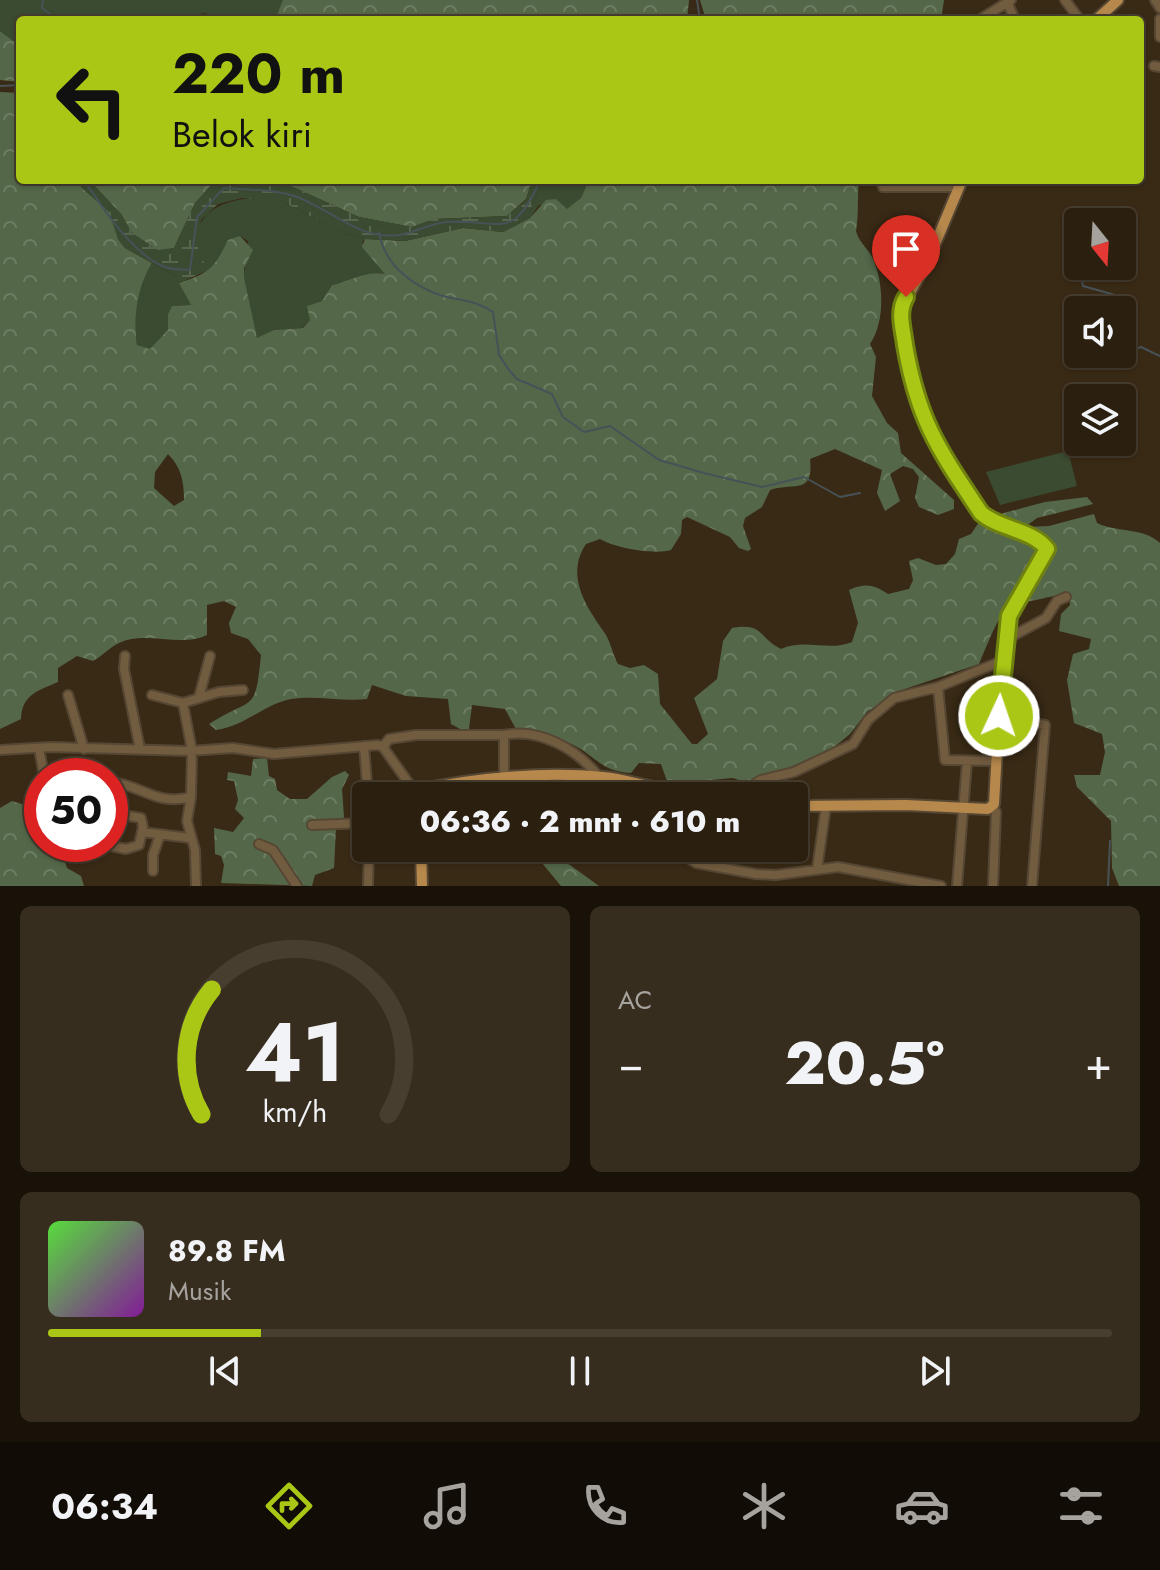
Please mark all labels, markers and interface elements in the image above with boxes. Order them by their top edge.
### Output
text: 220 m [172,33,345,114]
icon: left [40,48,144,152]
text: Belok kiri [172,108,312,160]
north arrow [1064,208,1136,280]
map controls [1064,208,1136,456]
pin [872,215,940,297]
icon: arrive [884,227,928,271]
button: sound [1064,296,1136,368]
button: layers [1064,384,1136,456]
position arrow [957,674,1041,758]
speed limit sign: 50 [24,758,128,862]
text: 06:36 · 2 mnt · 610 m [420,800,740,843]
text: AC [618,981,652,1019]
text: 41 [245,992,345,1112]
text: 20.5° [785,1020,944,1107]
text: − [618,1032,644,1096]
text: + [1085,1032,1112,1096]
text: km/h [263,1091,327,1133]
text: 89.8 FM [168,1229,286,1272]
text: Musik [168,1272,231,1310]
icon: previous [203,1349,247,1393]
icon: pause [558,1349,602,1393]
icon: next [913,1349,957,1393]
icon: directions [261,1478,317,1534]
icon: music [419,1478,475,1534]
icon: phone [577,1478,633,1534]
icon: climate [736,1478,792,1534]
icon: car [894,1478,950,1534]
icon: filters [1053,1478,1109,1534]
text: 06:34 [51,1480,158,1532]

